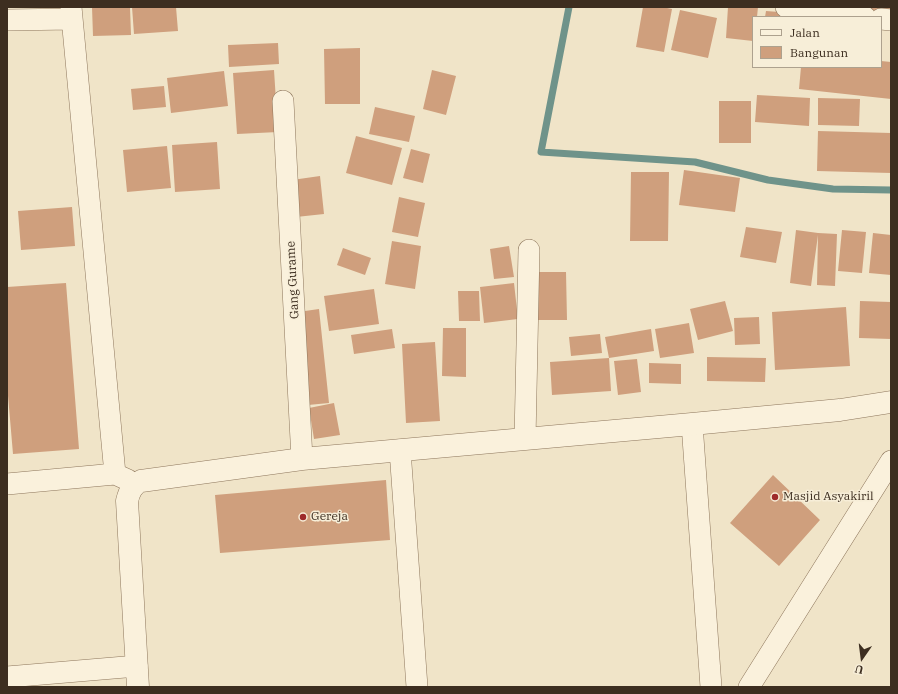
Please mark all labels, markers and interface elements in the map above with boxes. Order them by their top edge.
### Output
legend [752,16,882,68]
text: Jalan [790,25,820,40]
text: Bangunan [790,45,848,60]
street label: Gang Gurame [284,241,302,319]
place label: Masjid Asyakiril [783,490,874,504]
marker: Masjid Asyakiril [770,492,780,502]
place label: Gereja [311,510,348,524]
marker: Gereja [298,512,308,522]
north arrow [842,638,882,678]
text: U [853,662,865,677]

